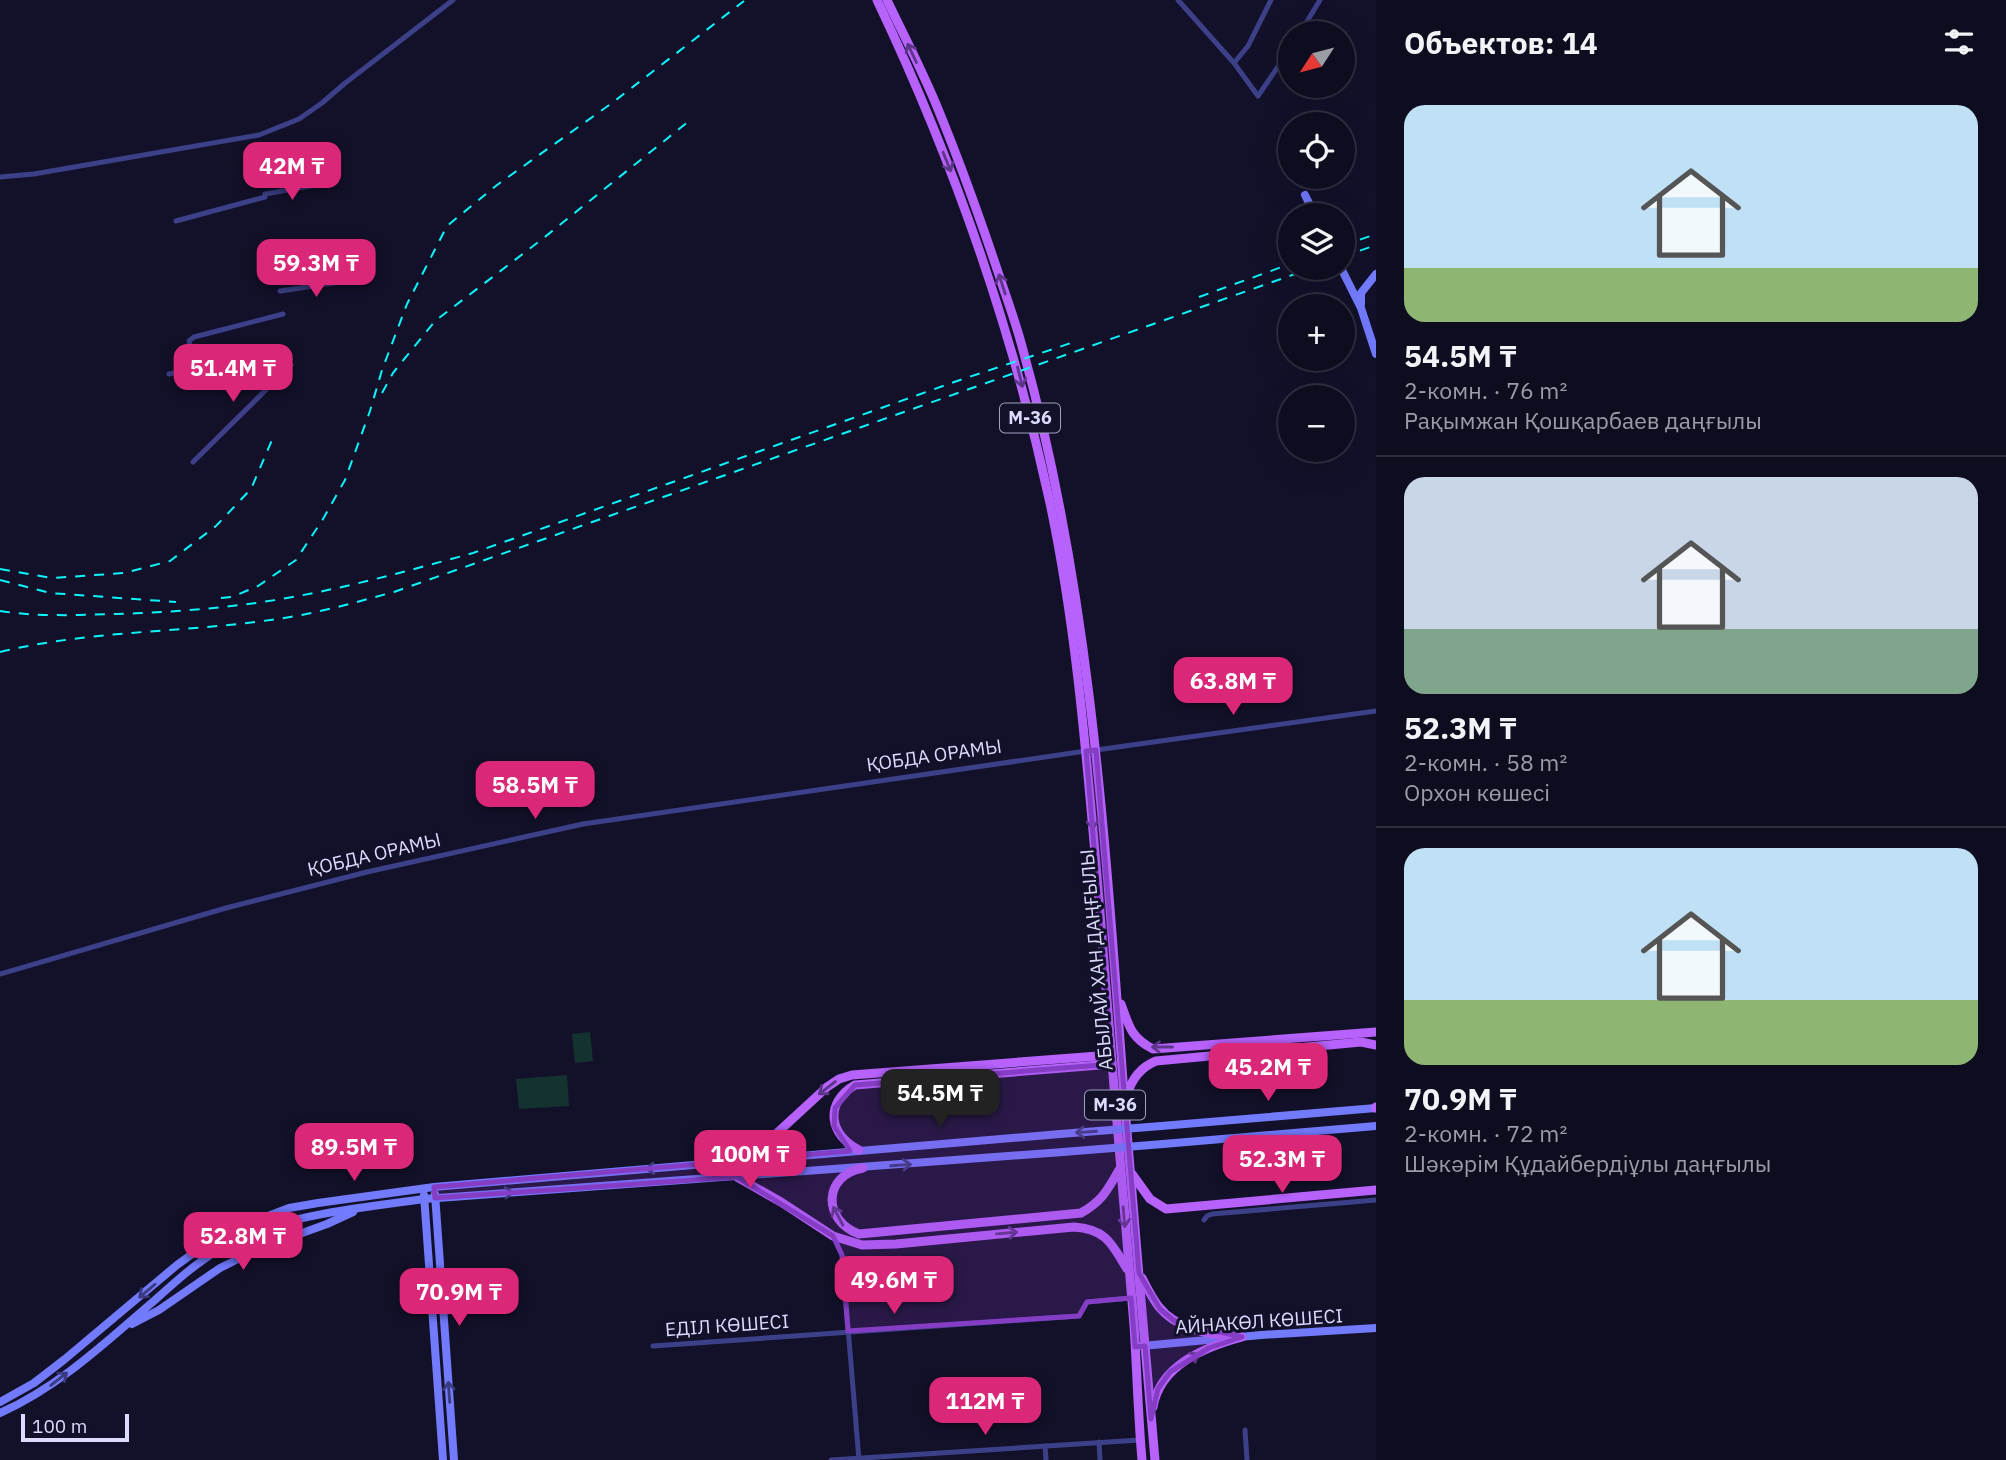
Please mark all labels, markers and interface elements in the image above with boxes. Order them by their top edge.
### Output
north arrow [1278,21,1354,98]
map controls [1278,21,1355,462]
text: Объектов: 14 [1404,23,1598,62]
icon: filters [1940,23,1978,61]
one-way arrow [905,43,918,64]
button: locate [1278,112,1355,189]
pin: 42M ₸ [243,142,341,202]
text: 42M ₸ [259,150,325,180]
icon: home [1628,150,1754,276]
one-way arrow [941,151,954,172]
button: layers [1278,203,1355,280]
pin: 59.3M ₸ [251,240,381,299]
text: 59.3M ₸ [273,247,359,277]
one-way arrow [995,273,1007,295]
button: + [1278,294,1355,371]
text: 54.5M ₸ [1404,336,1517,375]
pin: 51.4M ₸ [168,344,298,404]
text: 51.4M ₸ [190,352,276,382]
one-way arrow [1014,365,1027,388]
text: 2-комн. · 76 m² [1404,375,1567,405]
button: − [1278,385,1355,462]
road number: M-36 [1000,404,1060,432]
text: Рақымжан Қошқарбаев даңғылы [1404,405,1762,435]
icon: home [1628,522,1754,648]
pin: 63.8M ₸ [1168,658,1298,717]
text: 63.8M ₸ [1190,665,1276,695]
text: 52.3M ₸ [1404,708,1517,747]
street label: ҚОБДА ОРАМЫ [865,734,1003,776]
text: 2-комн. · 58 m² [1404,747,1567,777]
pin: 58.5M ₸ [470,762,600,821]
text: 58.5M ₸ [492,769,578,799]
text: Орхон көшесі [1404,777,1550,807]
one-way arrow [1086,807,1099,830]
street label: ҚОБДА ОРАМЫ [305,827,443,881]
street label: АБЫЛАЙ ХАН ДАҢҒЫЛЫ [1074,848,1118,1072]
icon: home [1628,893,1754,1019]
one-way arrow [1151,1040,1174,1054]
pin: 45.2M ₸ [1203,1044,1333,1103]
text: 45.2M ₸ [1225,1051,1311,1081]
pin: 54.5M ₸ [875,1070,1005,1129]
text: 54.5M ₸ [897,1077,983,1107]
text: 70.9M ₸ [1404,1079,1517,1118]
one-way arrow [819,1080,837,1095]
road number: M-36 [1085,1090,1145,1120]
text: 2-комн. · 72 m² [1404,1118,1567,1148]
pin: 89.5M ₸ [289,1124,419,1183]
one-way arrow [1076,1126,1098,1139]
pin: 100M ₸ [693,1130,807,1190]
text: 89.5M ₸ [311,1131,397,1161]
pin: 52.3M ₸ [1217,1136,1347,1195]
text: 100M ₸ [710,1138,790,1168]
text: 52.3M ₸ [1239,1143,1325,1173]
text: Шәкәрім Құдайбердіұлы даңғылы [1404,1148,1771,1178]
one-way arrow [889,1158,912,1171]
one-way arrow [645,1162,668,1175]
one-way arrow [491,1187,514,1200]
one-way arrow [1118,1205,1131,1227]
one-way arrow [831,1206,845,1226]
pin: 52.8M ₸ [178,1212,308,1272]
text: 52.8M ₸ [200,1220,286,1250]
one-way arrow [995,1226,1018,1239]
pin: 49.6M ₸ [829,1256,959,1316]
text: 49.6M ₸ [851,1264,937,1294]
pin: 70.9M ₸ [394,1268,524,1328]
text: 70.9M ₸ [416,1276,502,1306]
one-way arrow [138,1283,156,1299]
street label: АЙНАКӨЛ КӨШЕСІ [1174,1303,1344,1339]
street label: ЕДІЛ КӨШЕСІ [664,1309,790,1341]
one-way arrow [1179,1352,1199,1366]
one-way arrow [49,1371,67,1386]
pin: 112M ₸ [928,1378,1042,1437]
one-way arrow [442,1381,455,1404]
text: 112M ₸ [945,1385,1025,1415]
scale bar [21,1411,130,1443]
text: 100 m [32,1414,87,1438]

